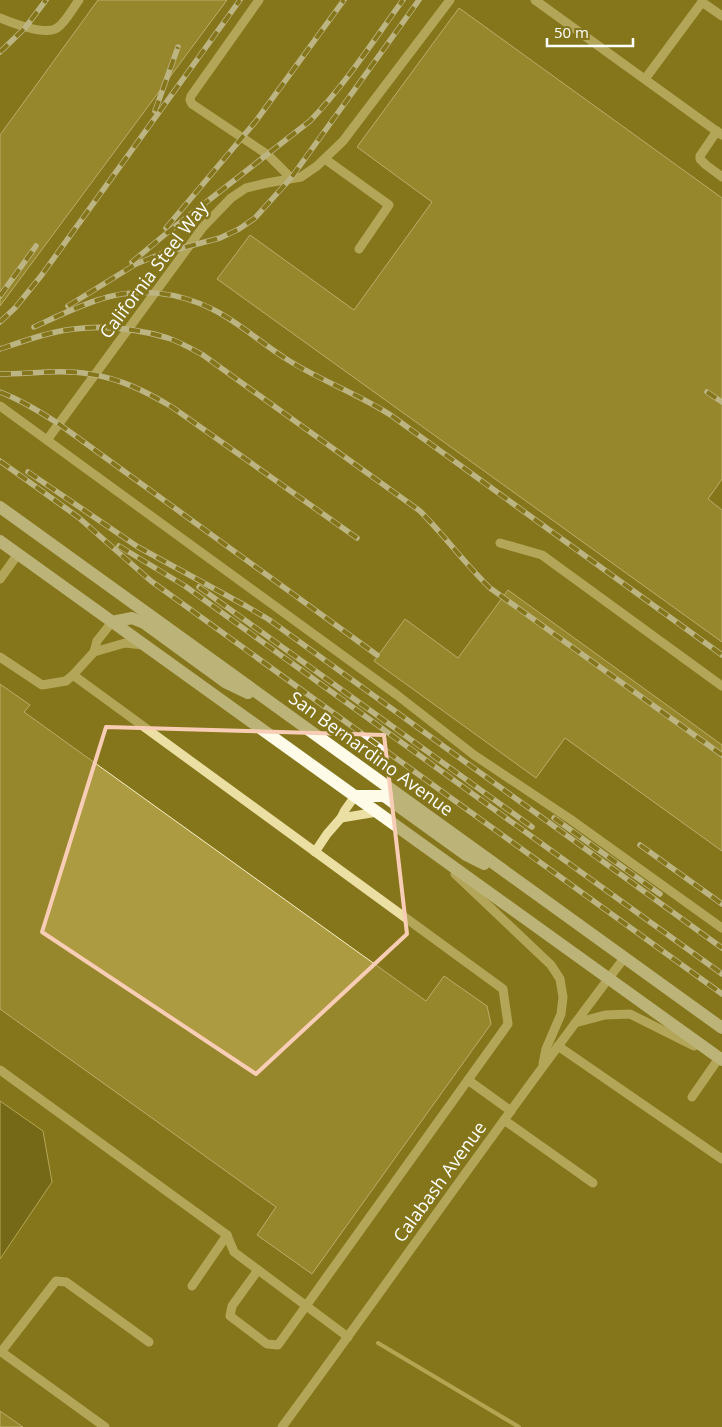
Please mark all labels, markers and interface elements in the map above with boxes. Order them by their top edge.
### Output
scale bar [547,15,633,47]
text: 50 m [554,22,589,42]
street label: California Steel Way [94,195,213,343]
street label: San Bernardino Avenue [285,685,459,821]
street label: Calabash Avenue [387,1116,491,1247]

